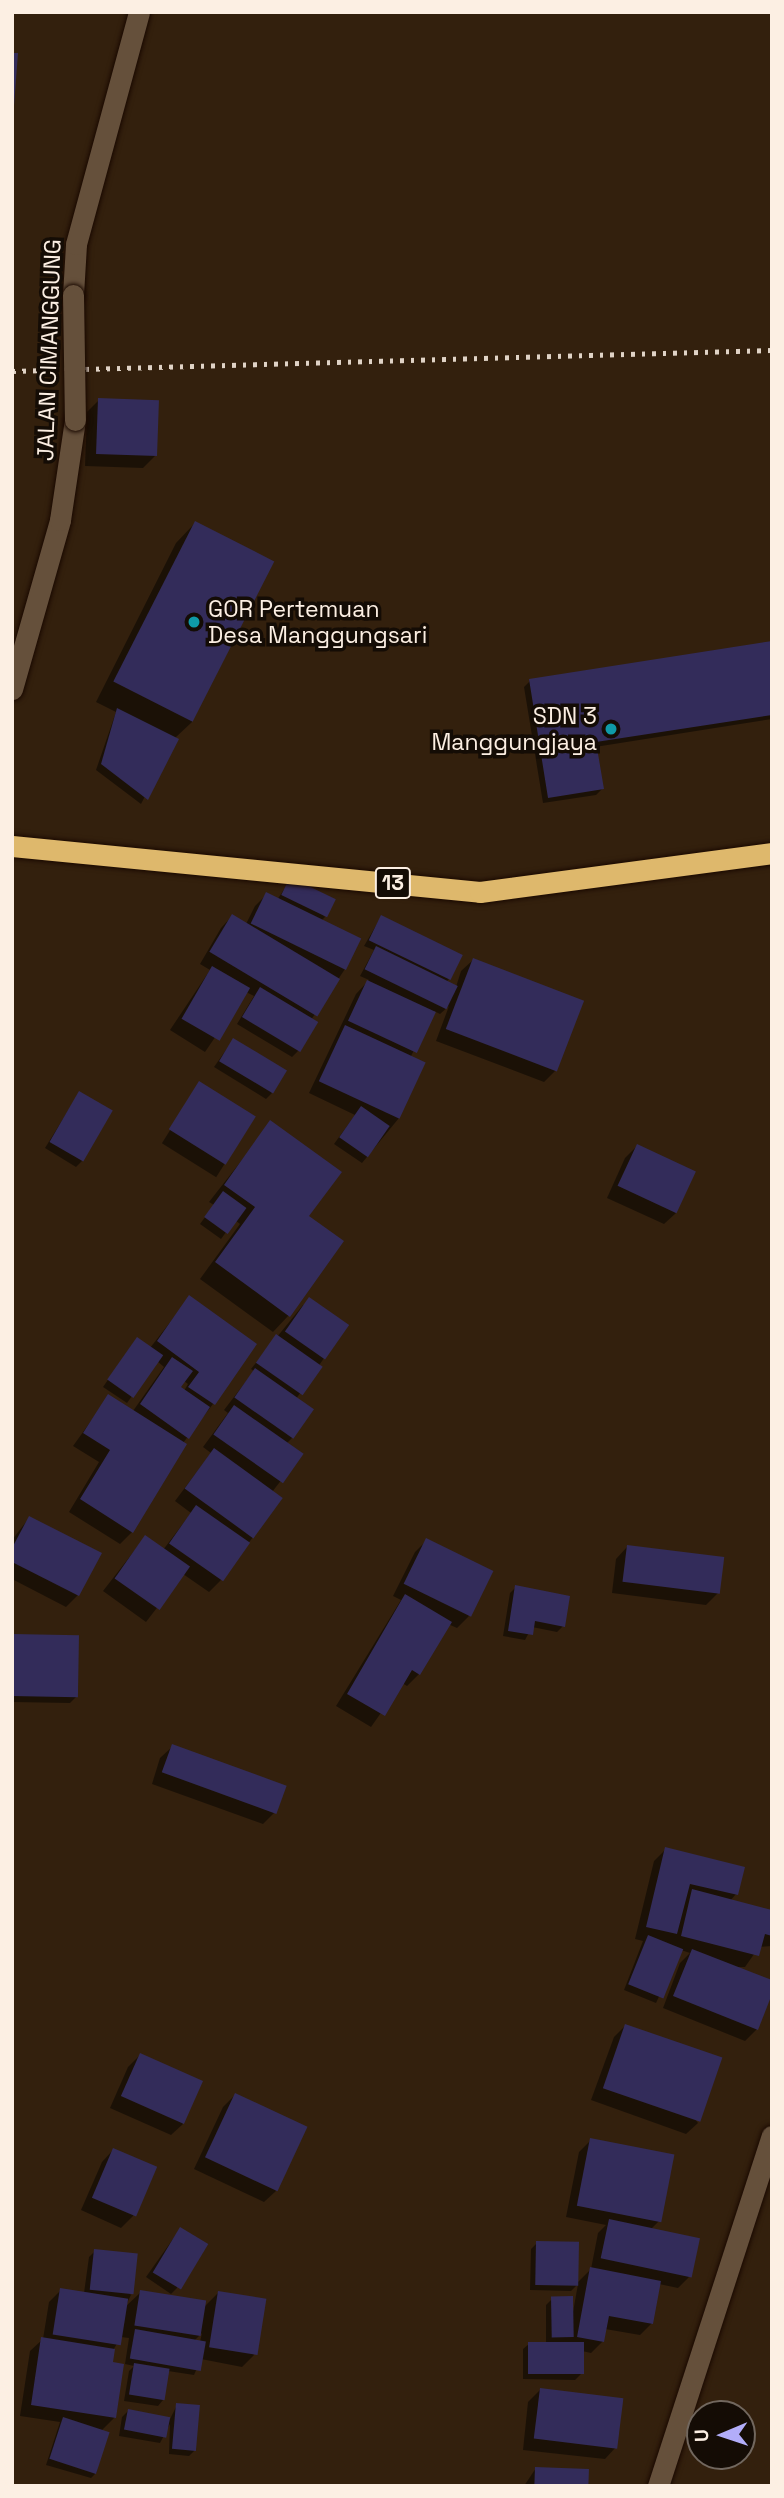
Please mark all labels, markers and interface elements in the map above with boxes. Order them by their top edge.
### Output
street label: JALAN CIMANGGUNG [31,239,67,461]
place label: GOR Pertemuan Desa Manggungsari [208,595,427,649]
marker: GOR Pertemuan Desa Manggungsari [186,614,202,630]
place label: SDN 3 Manggungjaya [431,702,597,756]
marker: SDN 3 Manggungjaya [603,721,619,737]
road number: 13 [374,866,412,900]
north arrow [686,2400,756,2470]
text: U [689,2429,714,2443]

